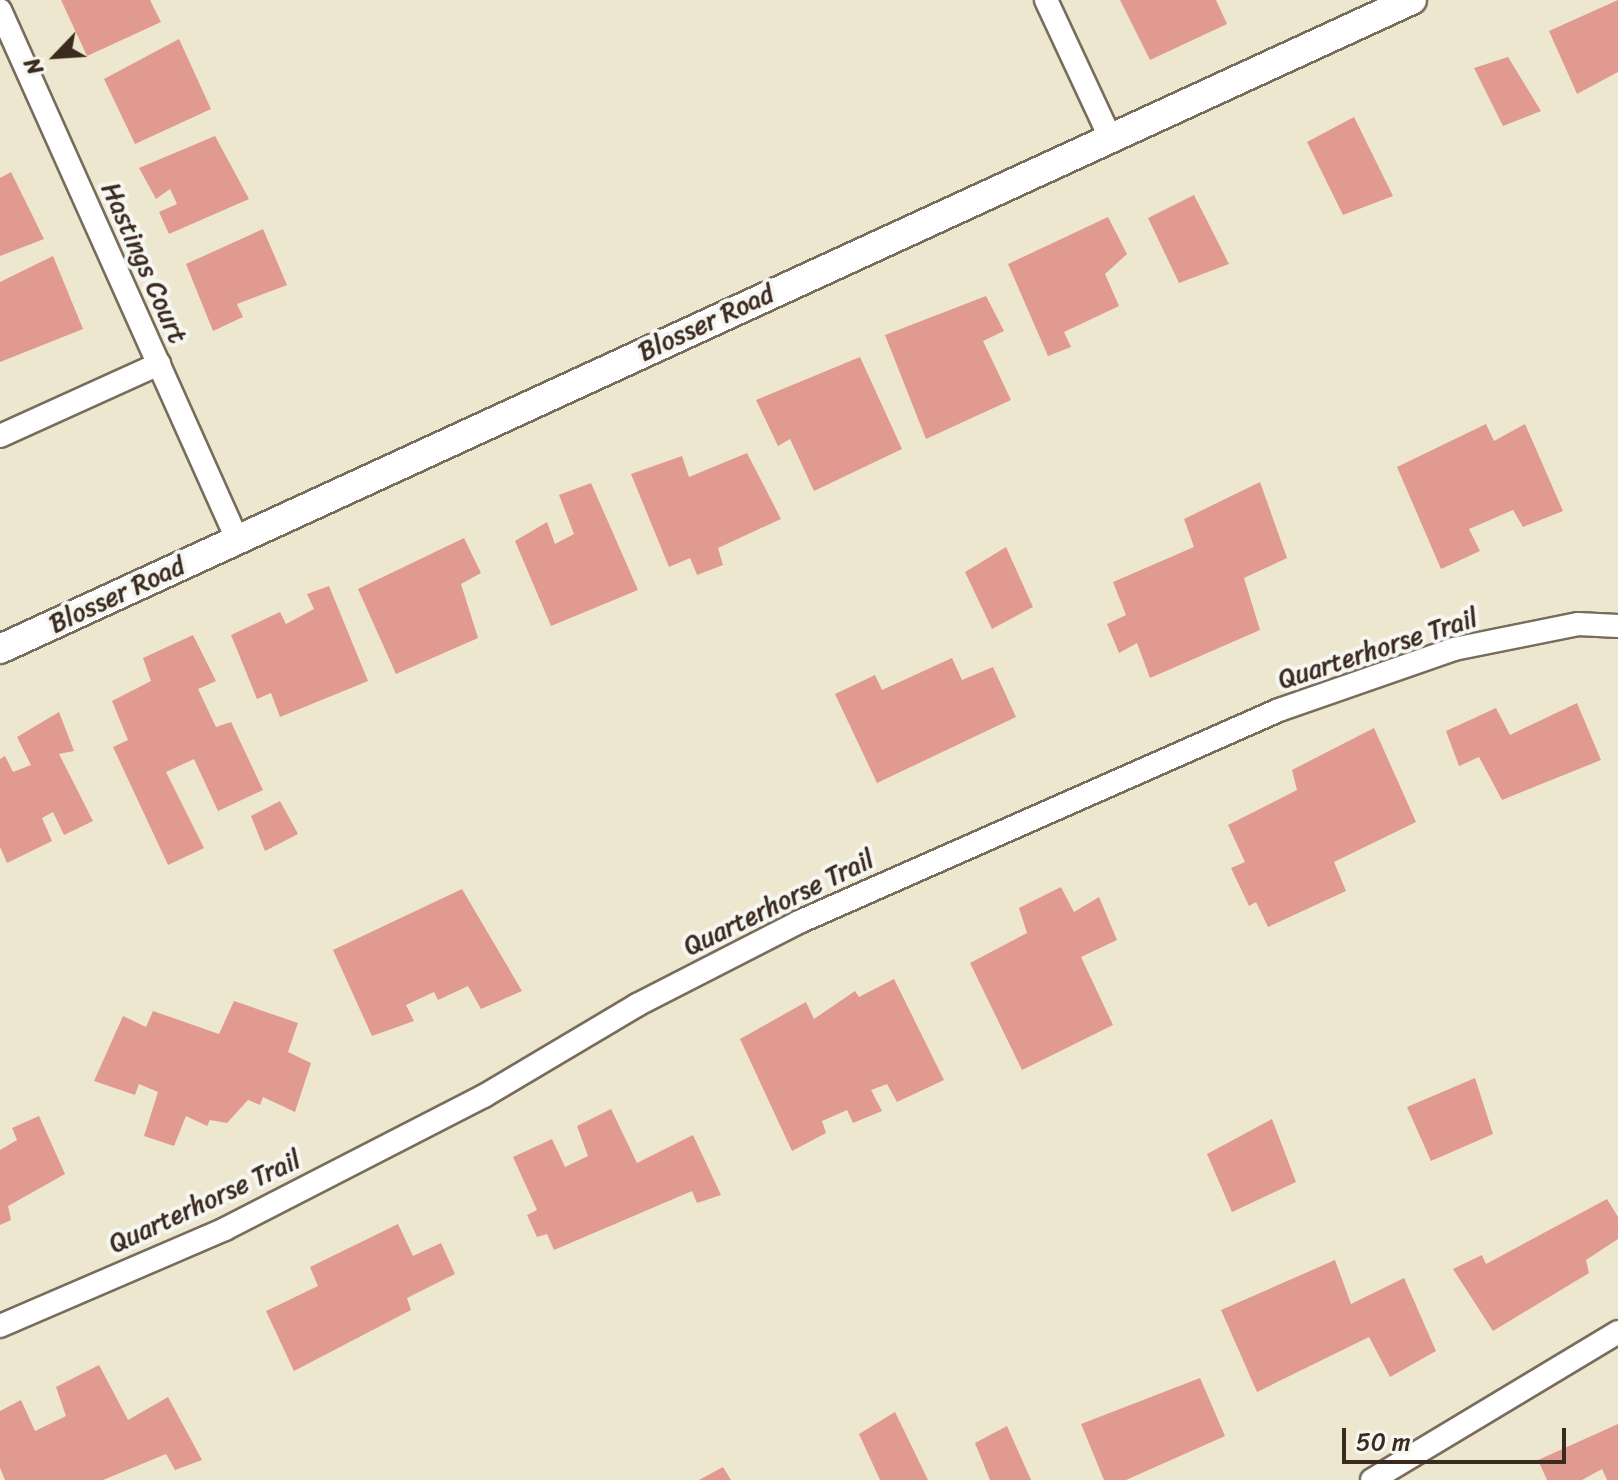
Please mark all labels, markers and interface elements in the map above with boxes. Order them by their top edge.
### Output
north arrow [16,16,96,96]
text: N [13,51,55,82]
street label: Hastings Court [95,177,193,349]
street label: Blosser Road [633,278,779,368]
street label: Blosser Road [44,550,190,640]
street label: Quarterhorse Trail [1274,602,1482,696]
street label: Quarterhorse Trail [679,843,879,963]
street label: Quarterhorse Trail [104,1144,306,1260]
scale bar [1346,1412,1570,1462]
text: 50 m [1356,1421,1411,1463]

